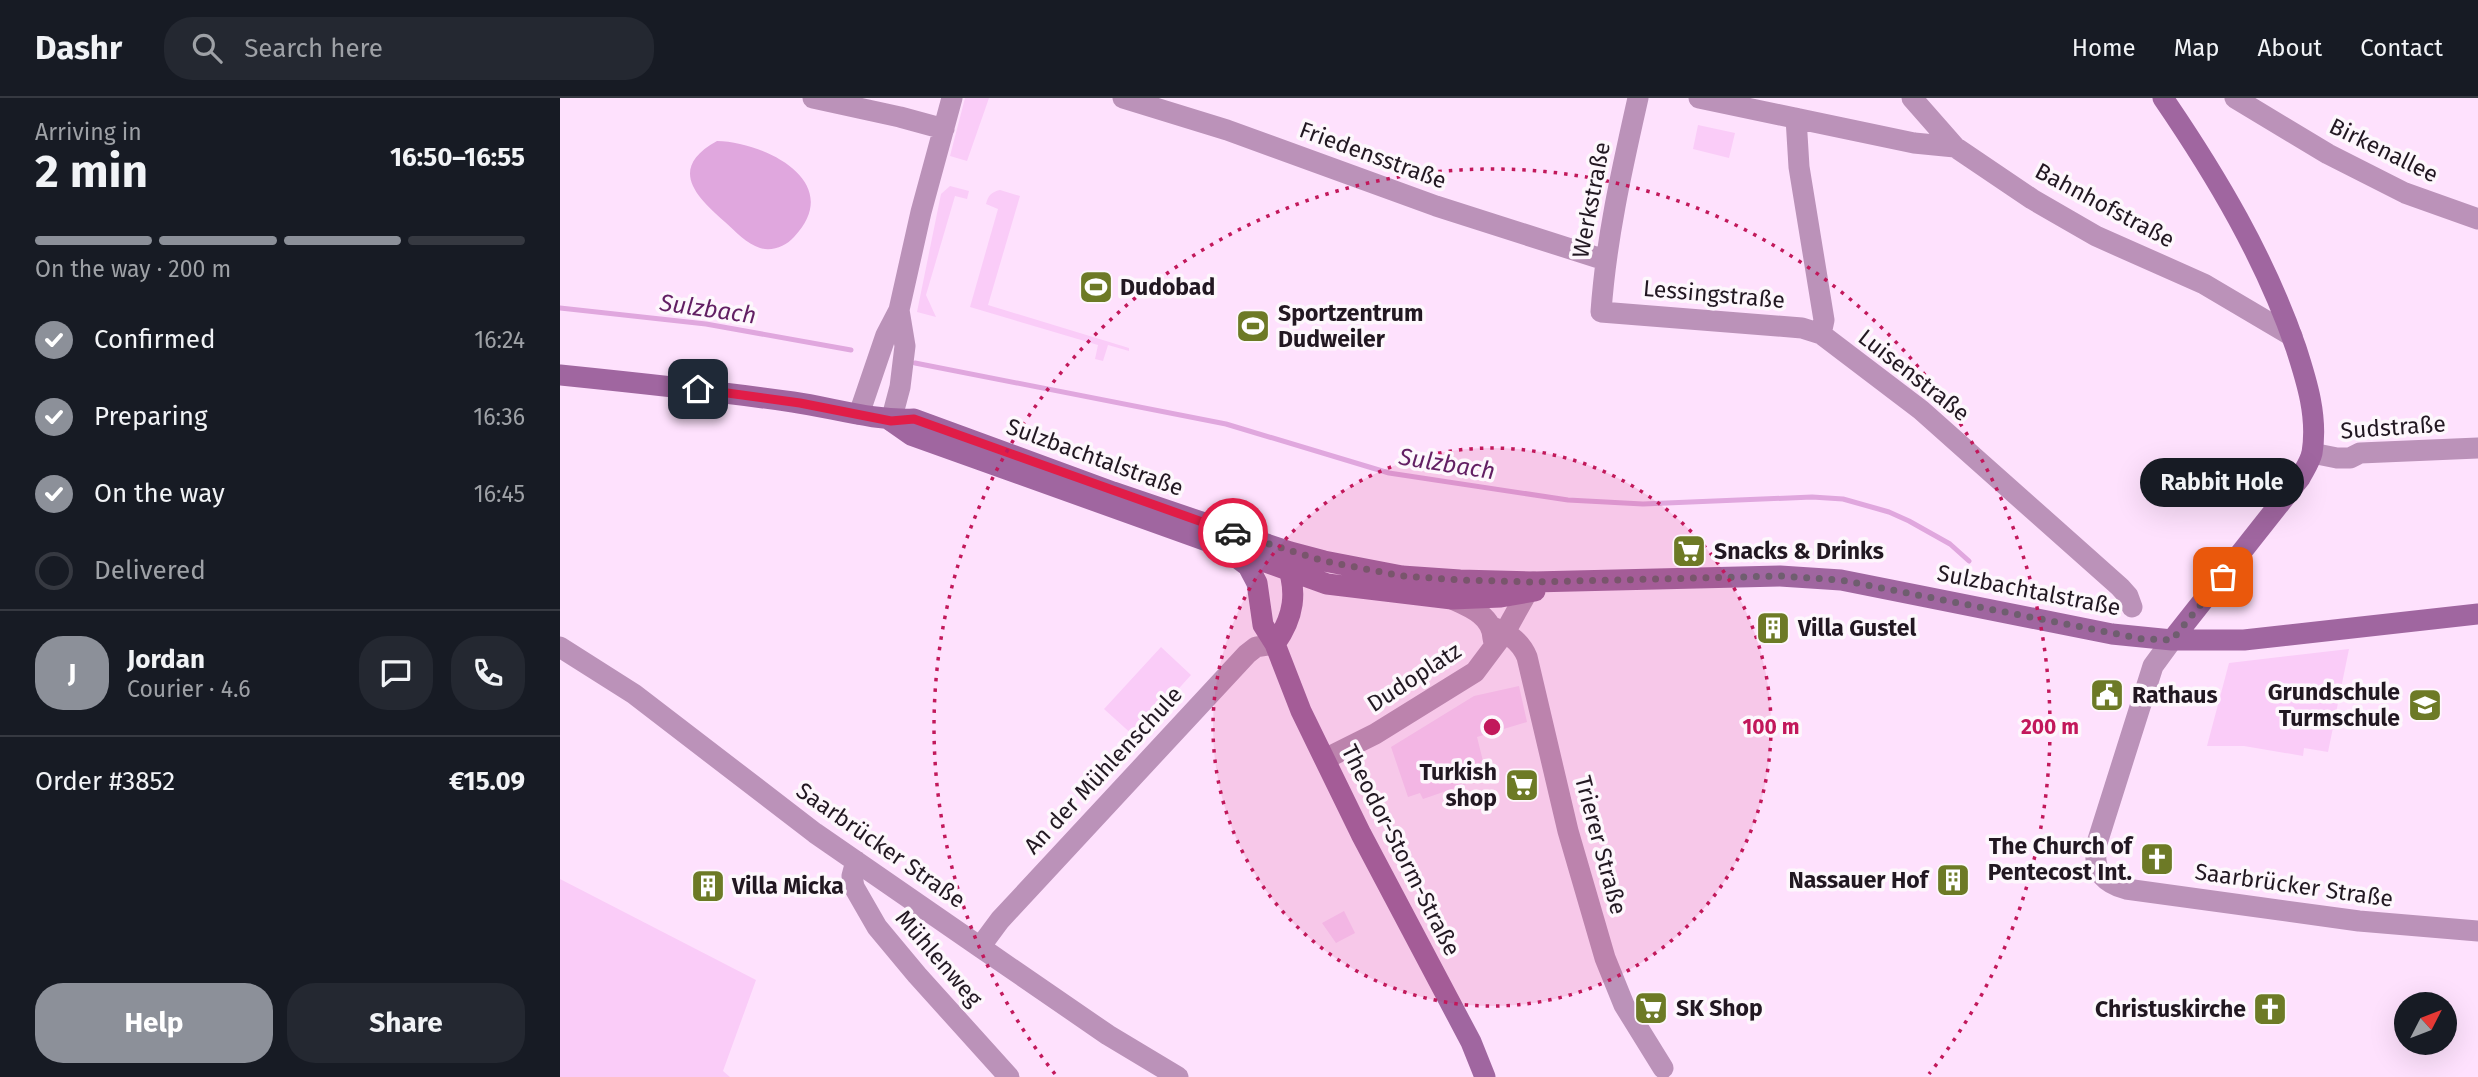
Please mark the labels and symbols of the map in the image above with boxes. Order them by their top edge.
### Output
street label: Birkenallee [2325,112,2443,188]
street label: Friedensstraße [1296,115,1450,195]
street label: Werkstraße [1566,140,1616,260]
street label: Bahnhofstraße [2031,157,2179,253]
sports icon: Dudobad [1077,268,1115,306]
place label: Dudobad [1120,273,1215,301]
street label: Lessingstraße [1642,274,1786,314]
water label: Sulzbach [657,288,758,330]
place label: Sportzentrum Dudweiler [1278,299,1423,353]
sports icon: Sportzentrum Dudweiler [1234,307,1272,345]
street label: Luisenstraße [1853,323,1975,427]
pin [668,359,728,419]
street label: Sudstraße [2339,409,2447,445]
street label: Sulzbachtalstraße [1003,412,1187,502]
water label: Sulzbach [1396,442,1497,485]
callout: Rabbit Hole [2141,458,2305,507]
courier [1198,498,1268,568]
supermarket icon: Snacks & Drinks [1670,532,1708,570]
place label: Snacks & Drinks [1714,537,1884,565]
pin [2193,547,2253,607]
street label: Sulzbachtalstraße [1935,558,2123,622]
building icon: Villa Gustel [1754,609,1792,647]
place label: Villa Gustel [1797,614,1916,642]
street label: Dudoplatz [1362,636,1466,718]
public building icon: Rathaus [2088,676,2126,714]
place label: Grundschule Turmschule [2268,678,2400,732]
street label: An der Mühlenschule [1018,680,1188,860]
place label: Rathaus [2132,681,2218,709]
school or university icon: Grundschule Turmschule [2406,686,2444,724]
text: 100 m [1742,714,1800,740]
text: 200 m [2021,714,2079,740]
centre of rings [1480,715,1504,739]
street label: Theodor-Storm-Straße [1336,740,1466,960]
place label: Turkish shop [1420,758,1497,812]
supermarket icon: Turkish shop [1503,766,1541,804]
street label: Trierer Straße [1569,773,1633,917]
street label: Saarbrücker Straße [791,776,971,914]
place label: The Church of Pentecost Int. [1988,832,2134,886]
church icon: The Church of Pentecost Int. [2138,840,2176,878]
street label: Saarbrücker Straße [2193,857,2395,913]
building icon: Nassauer Hof [1934,861,1972,899]
place label: Nassauer Hof [1788,866,1930,894]
building icon: Villa Micka [689,867,727,905]
place label: Villa Micka [731,872,844,900]
street label: Mühlenweg [890,904,988,1012]
supermarket icon: SK Shop [1632,989,1670,1027]
church icon: Christuskirche [2251,990,2289,1028]
north arrow [2394,992,2457,1055]
place label: SK Shop [1676,994,1763,1022]
place label: Christuskirche [2095,995,2246,1023]

